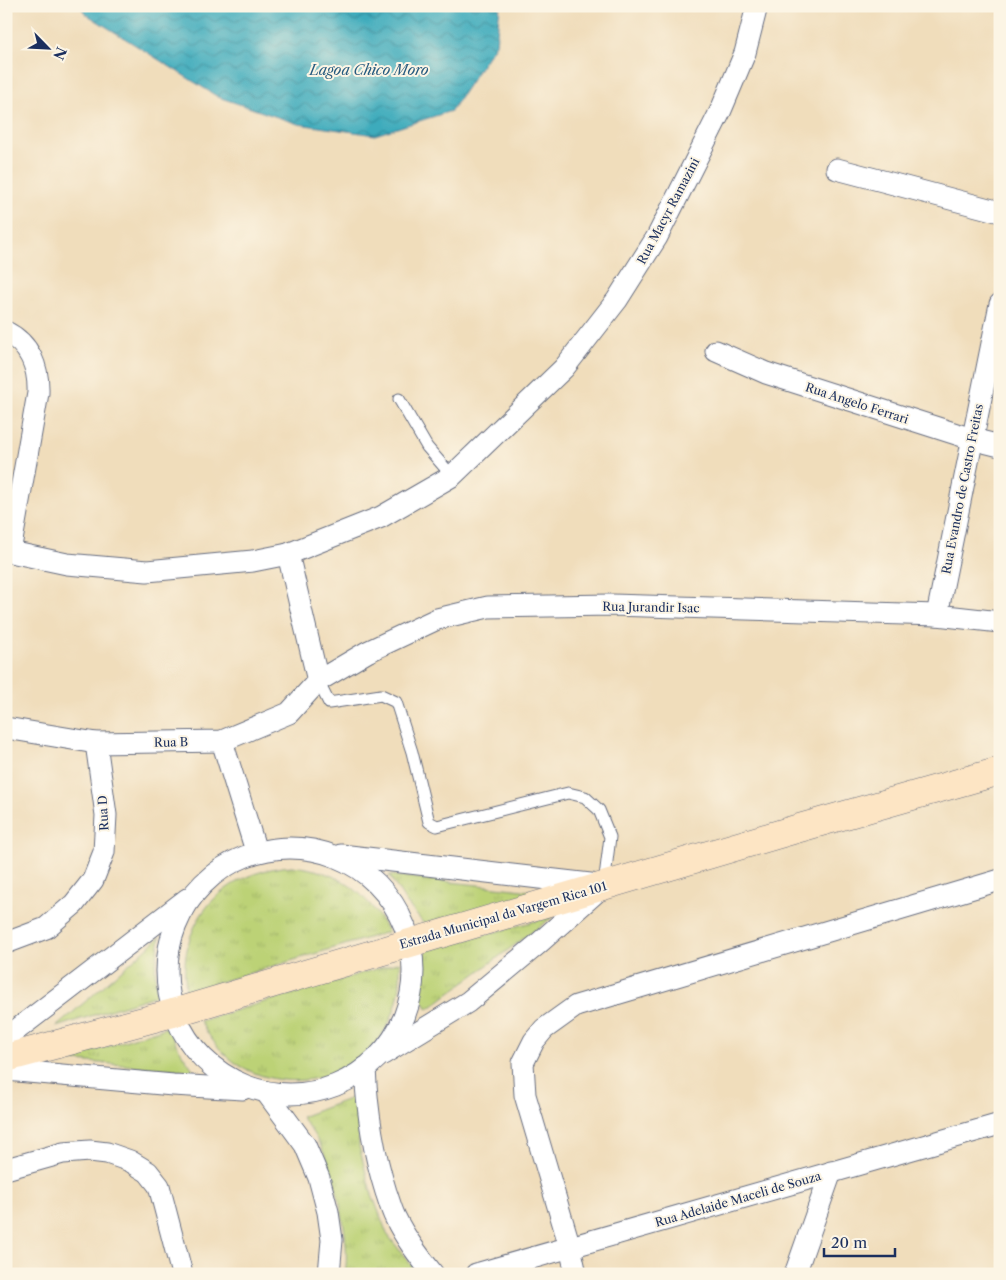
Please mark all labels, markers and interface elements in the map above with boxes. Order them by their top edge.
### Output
north arrow [22,22,72,72]
text: N [49,44,71,63]
water label: Lagoa Chico Moro [308,61,429,79]
street label: Rua Macyr Ramazini [634,155,703,267]
street label: Rua Angelo Ferrari [803,379,911,427]
street label: Rua Evandro de Castro Freitas [938,403,986,575]
street label: Rua Jurandir Isac [602,599,700,615]
street label: Rua B [154,734,188,750]
street label: Rua D [95,795,111,831]
street label: Estrada Municipal da Vargem Rica 101 [398,878,608,952]
street label: Rua Adelaide Maceli de Souza [653,1168,823,1230]
scale bar [824,1225,895,1257]
text: 20 m [831,1233,867,1252]

